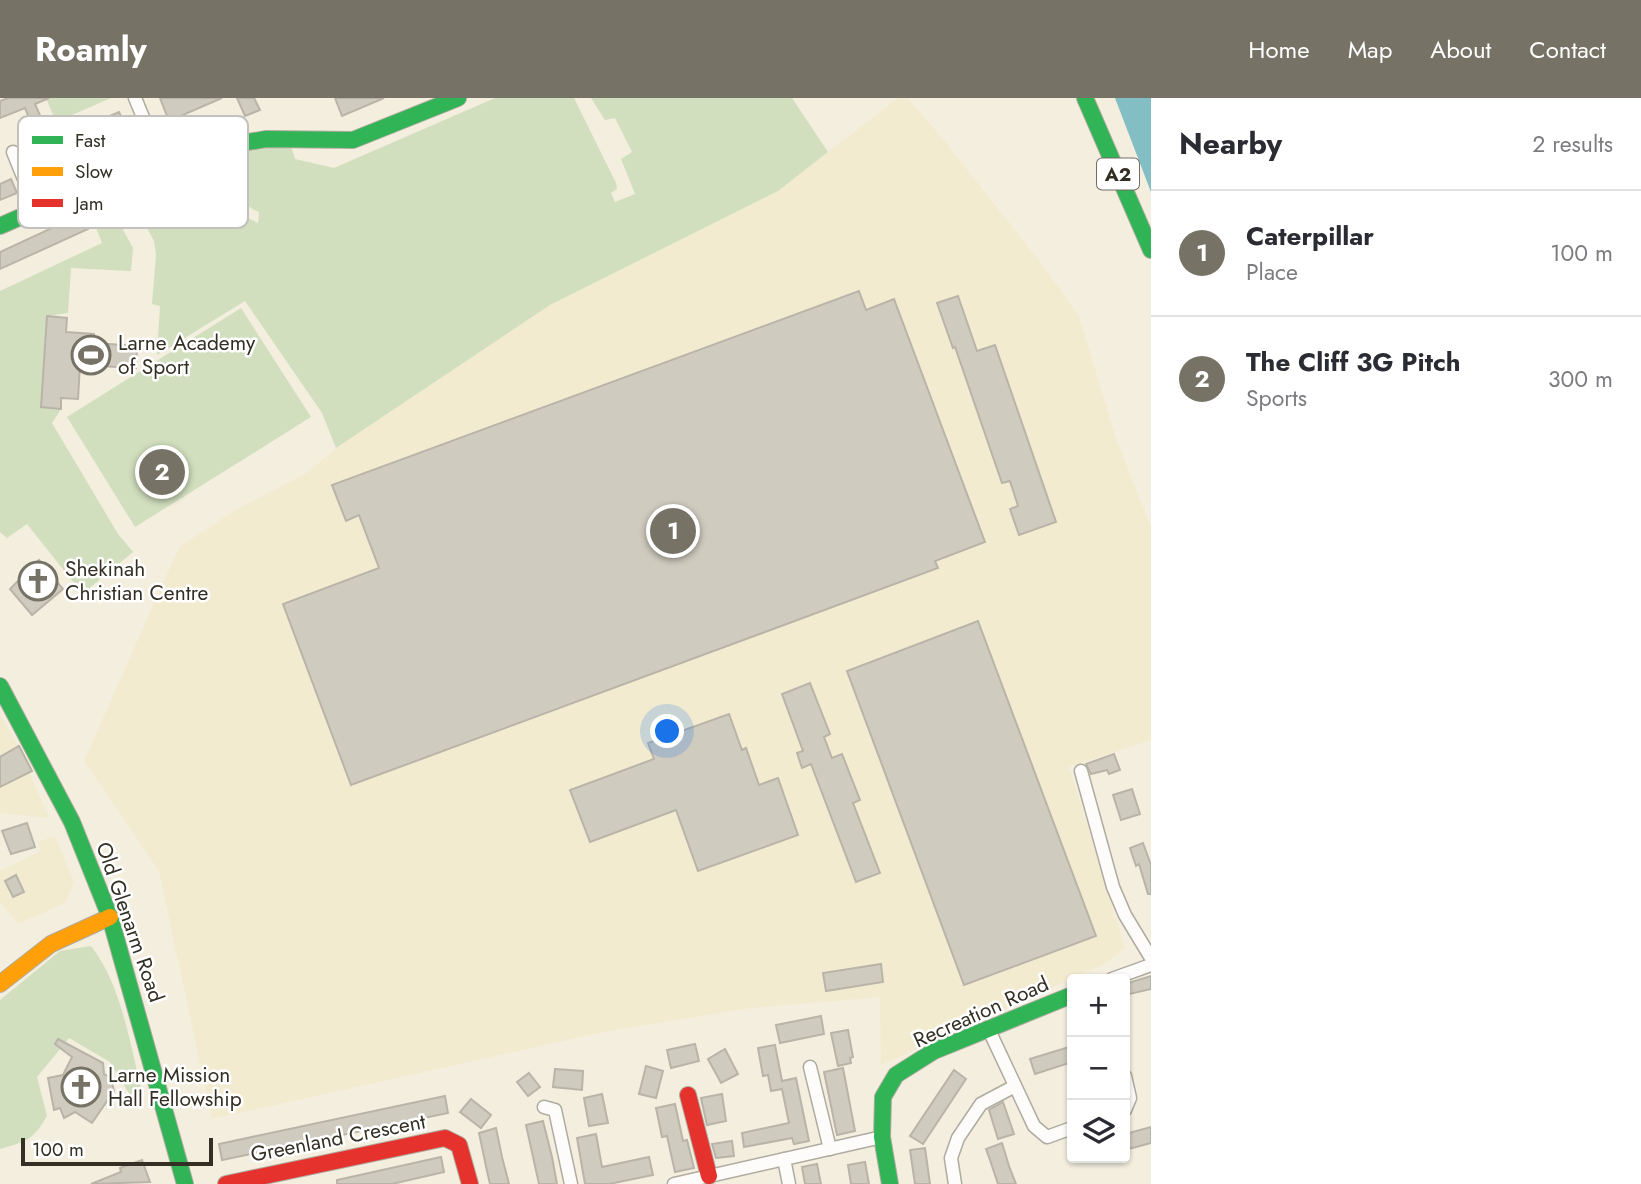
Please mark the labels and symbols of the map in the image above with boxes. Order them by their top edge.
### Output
legend [18,116,248,228]
text: Fast [75,127,106,154]
text: Slow [75,158,113,185]
road number: A2 [1097,158,1139,190]
text: Jam [72,190,104,217]
place label: Larne Academy of Sport [118,328,256,382]
sports icon: Larne Academy of Sport [70,334,112,376]
pin: 2 [139,446,185,498]
pin: 1 [650,505,696,557]
place label: Shekinah Christian Centre [65,554,209,608]
church icon: Shekinah Christian Centre [17,560,59,602]
your location [650,714,684,748]
street label: Old Glenarm Road [88,838,172,1006]
street label: Recreation Road [909,969,1053,1055]
place label: Larne Mission Hall Fellowship [108,1060,242,1114]
church icon: Larne Mission Hall Fellowship [60,1066,102,1108]
street label: Greenland Crescent [248,1106,428,1170]
scale bar [21,1135,214,1167]

